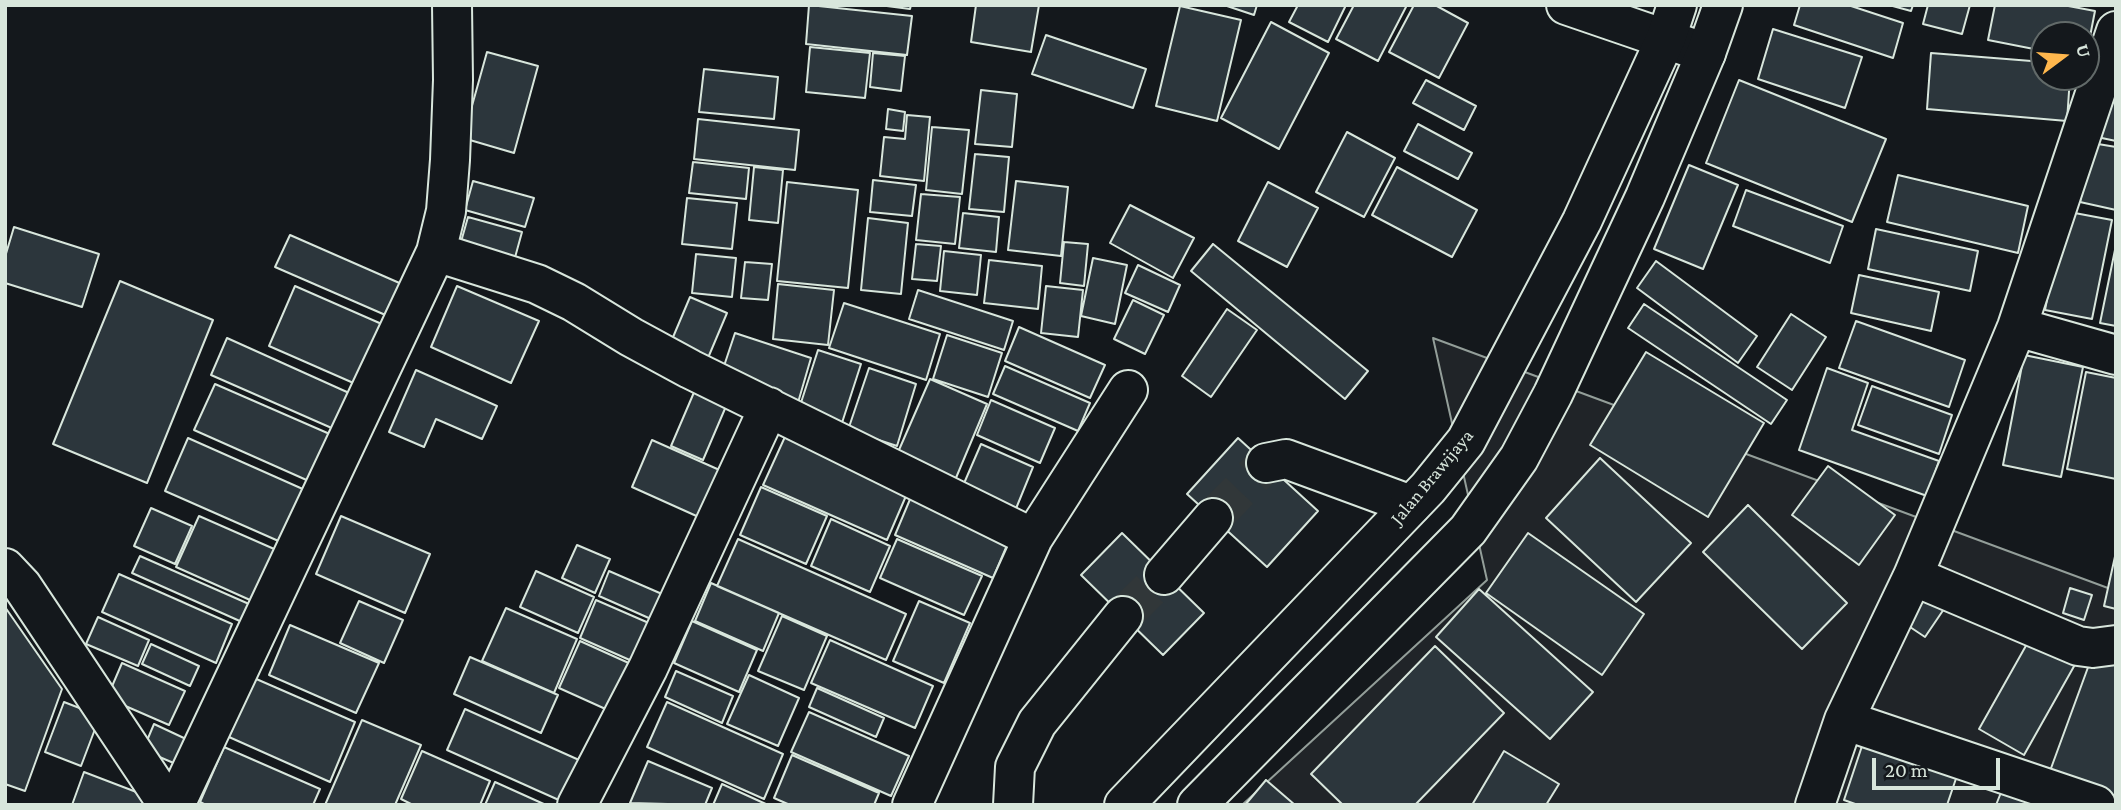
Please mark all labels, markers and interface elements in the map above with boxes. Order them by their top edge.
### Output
north arrow [2030,21,2100,91]
text: U [2072,41,2096,60]
street label: Jalan Brawijaya [1386,425,1478,529]
scale bar [1876,744,2004,788]
text: 20 m [1885,758,1928,782]

